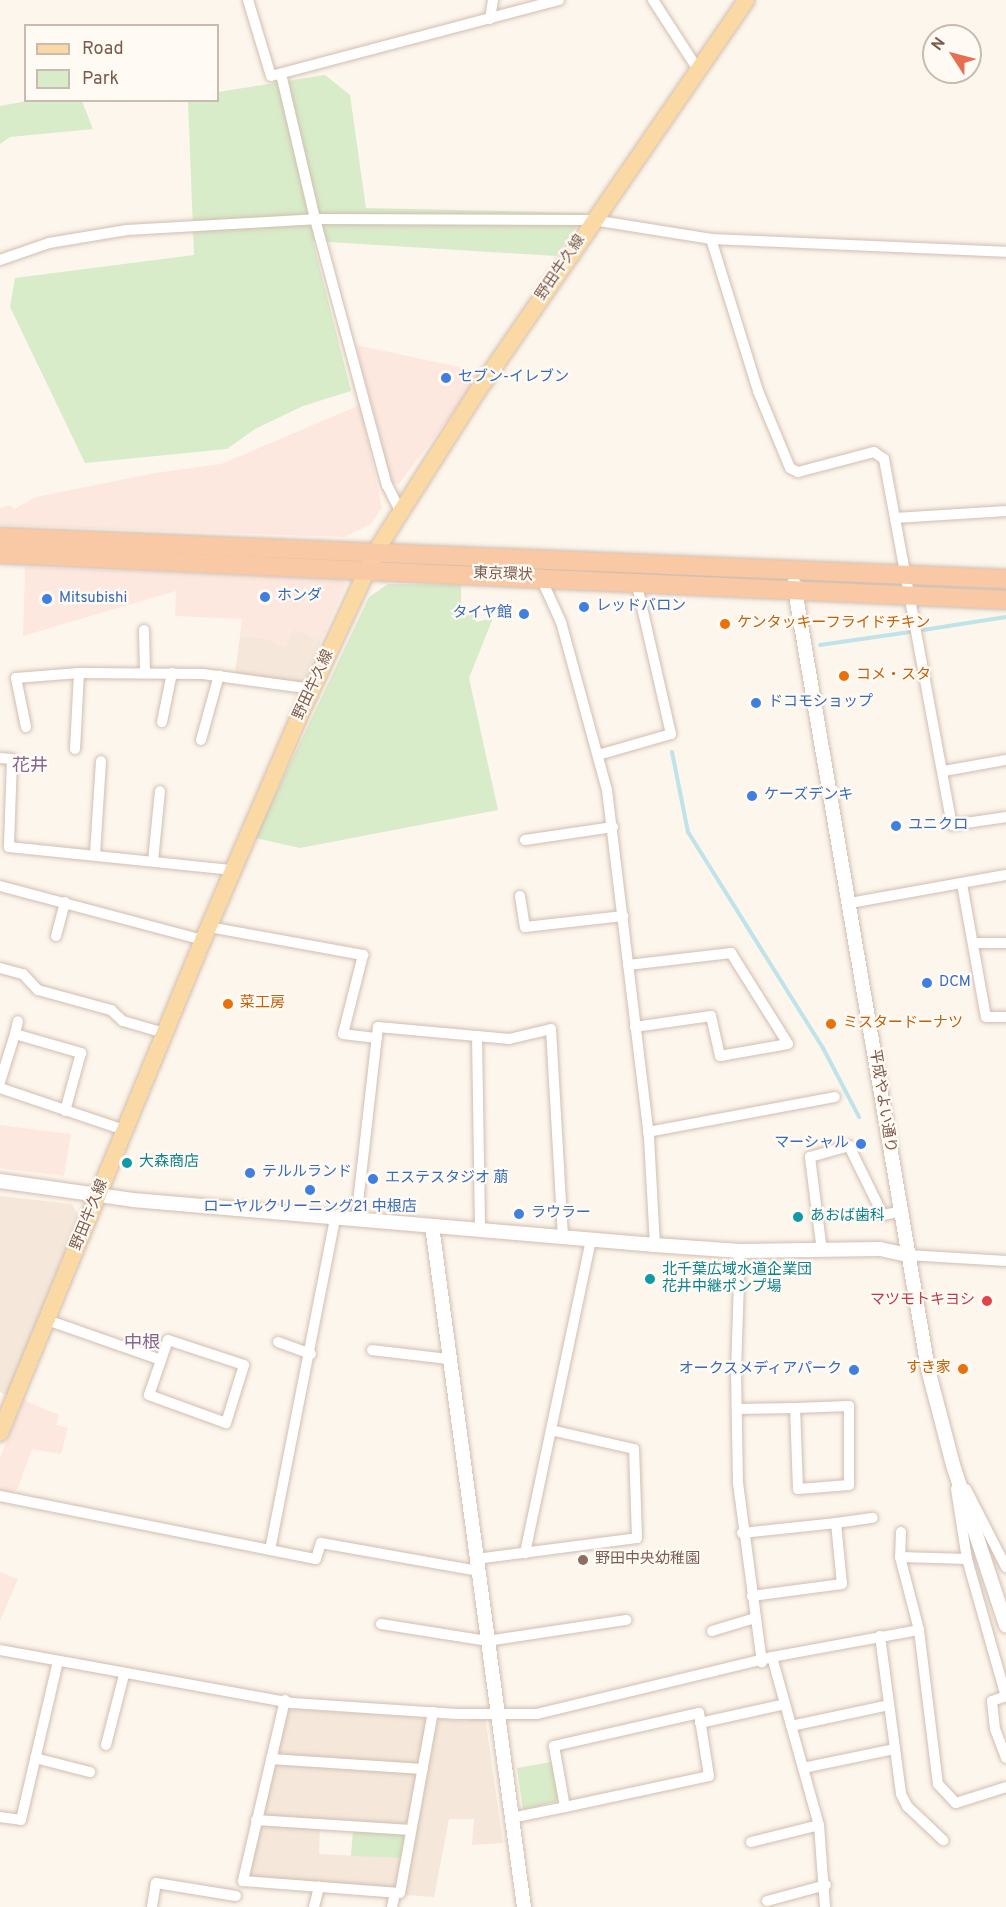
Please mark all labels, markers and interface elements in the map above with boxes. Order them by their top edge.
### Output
legend [24,24,219,102]
north arrow [922,24,982,84]
text: N [928,34,951,55]
text: Road [82,38,124,61]
text: Park [82,68,119,91]
street label: 野田牛久線 [533,232,589,304]
place label: セブン-イレブン [458,369,569,387]
marker: セブン-イレブン [439,371,453,385]
street label: 東京環状 [473,565,533,585]
place label: ホンダ [277,588,322,606]
place label: Mitsubishi [59,590,127,608]
marker: ホンダ [258,590,272,604]
marker: Mitsubishi [40,592,54,606]
place label: レッドバロン [596,598,686,616]
marker: レッドバロン [577,600,591,614]
place label: タイヤ館 [452,605,512,623]
marker: タイヤ館 [517,607,531,621]
place label: ケンタッキーフライドチキン [737,615,932,633]
marker: ケンタッキーフライドチキン [718,617,732,631]
street label: 野田牛久線 [290,647,338,723]
place label: コメ・スタ [856,667,931,685]
marker: コメ・スタ [837,669,851,683]
place label: ドコモショップ [768,694,873,712]
marker: ドコモショップ [749,696,763,710]
district label: 花井 [12,756,48,778]
place label: ケーズデンキ [764,787,854,805]
marker: ケーズデンキ [745,789,759,803]
place label: ユニクロ [908,817,968,835]
marker: ユニクロ [889,819,903,833]
place label: DCM [939,974,971,992]
marker: DCM [920,976,934,990]
place label: 菜工房 [240,995,285,1013]
marker: 菜工房 [221,997,235,1011]
place label: ミスタードーナツ [843,1015,963,1033]
marker: ミスタードーナツ [824,1017,838,1031]
street label: 平成やよい通り [865,1048,899,1154]
place label: マーシャル [774,1135,849,1153]
marker: マーシャル [854,1137,868,1151]
place label: 大森商店 [139,1154,199,1172]
marker: 大森商店 [120,1156,134,1170]
place label: テルルランド [262,1164,352,1182]
marker: テルルランド [243,1166,257,1180]
place label: エステスタジオ 萠 [385,1170,509,1188]
marker: エステスタジオ 萠 [366,1172,380,1186]
street label: 野田牛久線 [68,1177,112,1253]
marker: ローヤルクリーニング21 中根店 [303,1183,317,1197]
place label: ローヤルクリーニング21 中根店 [203,1199,417,1217]
place label: ラウラー [531,1205,591,1223]
marker: ラウラー [512,1207,526,1221]
place label: あおば歯科 [810,1208,885,1226]
marker: あおば歯科 [791,1210,805,1224]
place label: 北千葉広域水道企業団 花井中継ポンプ場 [662,1261,812,1296]
marker: 北千葉広域水道企業団 花井中継ポンプ場 [643,1272,657,1286]
place label: マツモトキヨシ [870,1292,975,1310]
marker: マツモトキヨシ [980,1294,994,1308]
district label: 中根 [124,1333,160,1355]
place label: すき家 [906,1360,951,1378]
place label: オークスメディアパーク [677,1361,842,1379]
marker: すき家 [956,1362,970,1376]
marker: オークスメディアパーク [847,1363,861,1377]
place label: 野田中央幼稚園 [595,1551,700,1569]
marker: 野田中央幼稚園 [576,1553,590,1567]

